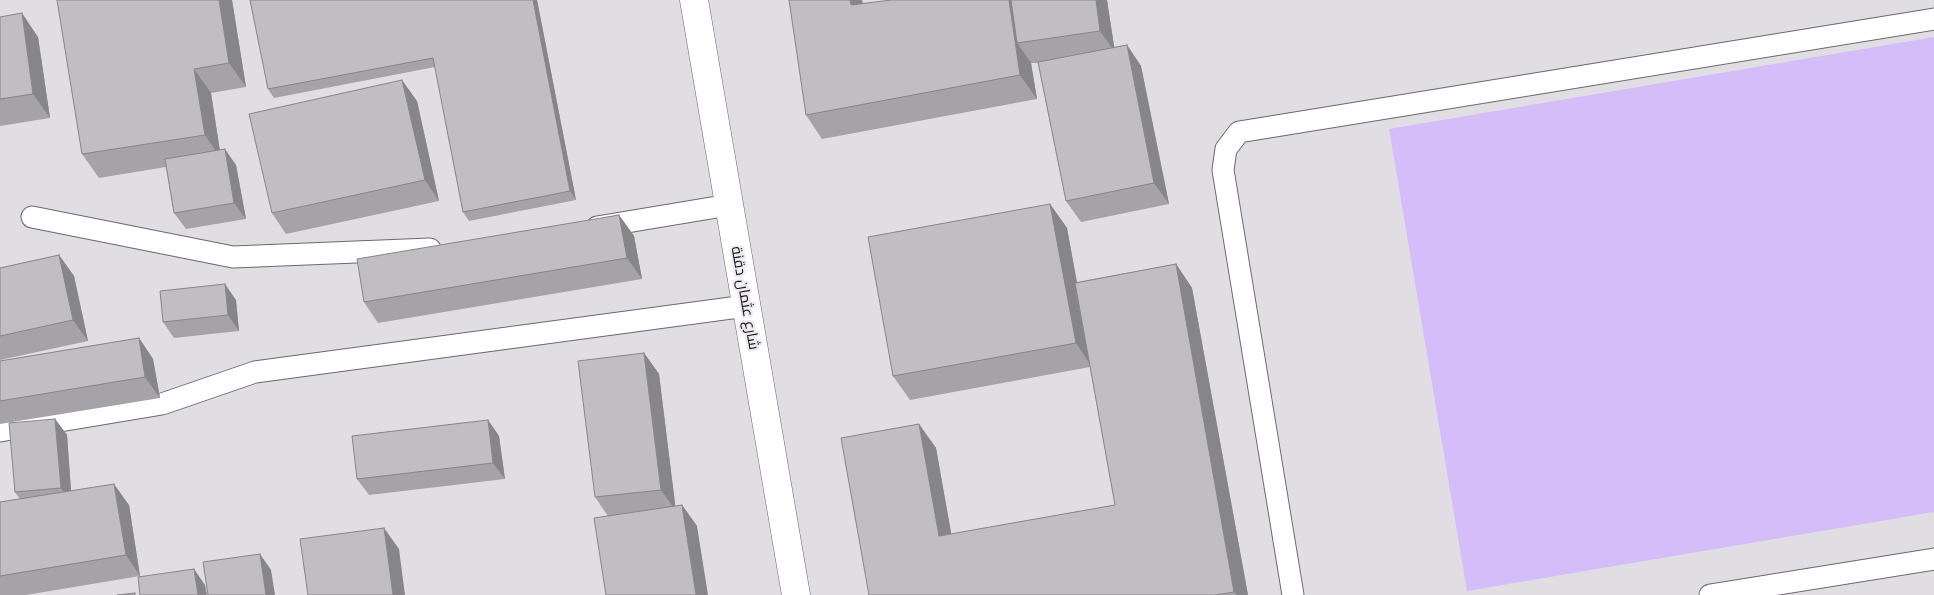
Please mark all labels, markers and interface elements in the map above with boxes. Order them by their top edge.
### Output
street label: شارع عثمان دقنة [727,245,763,351]

